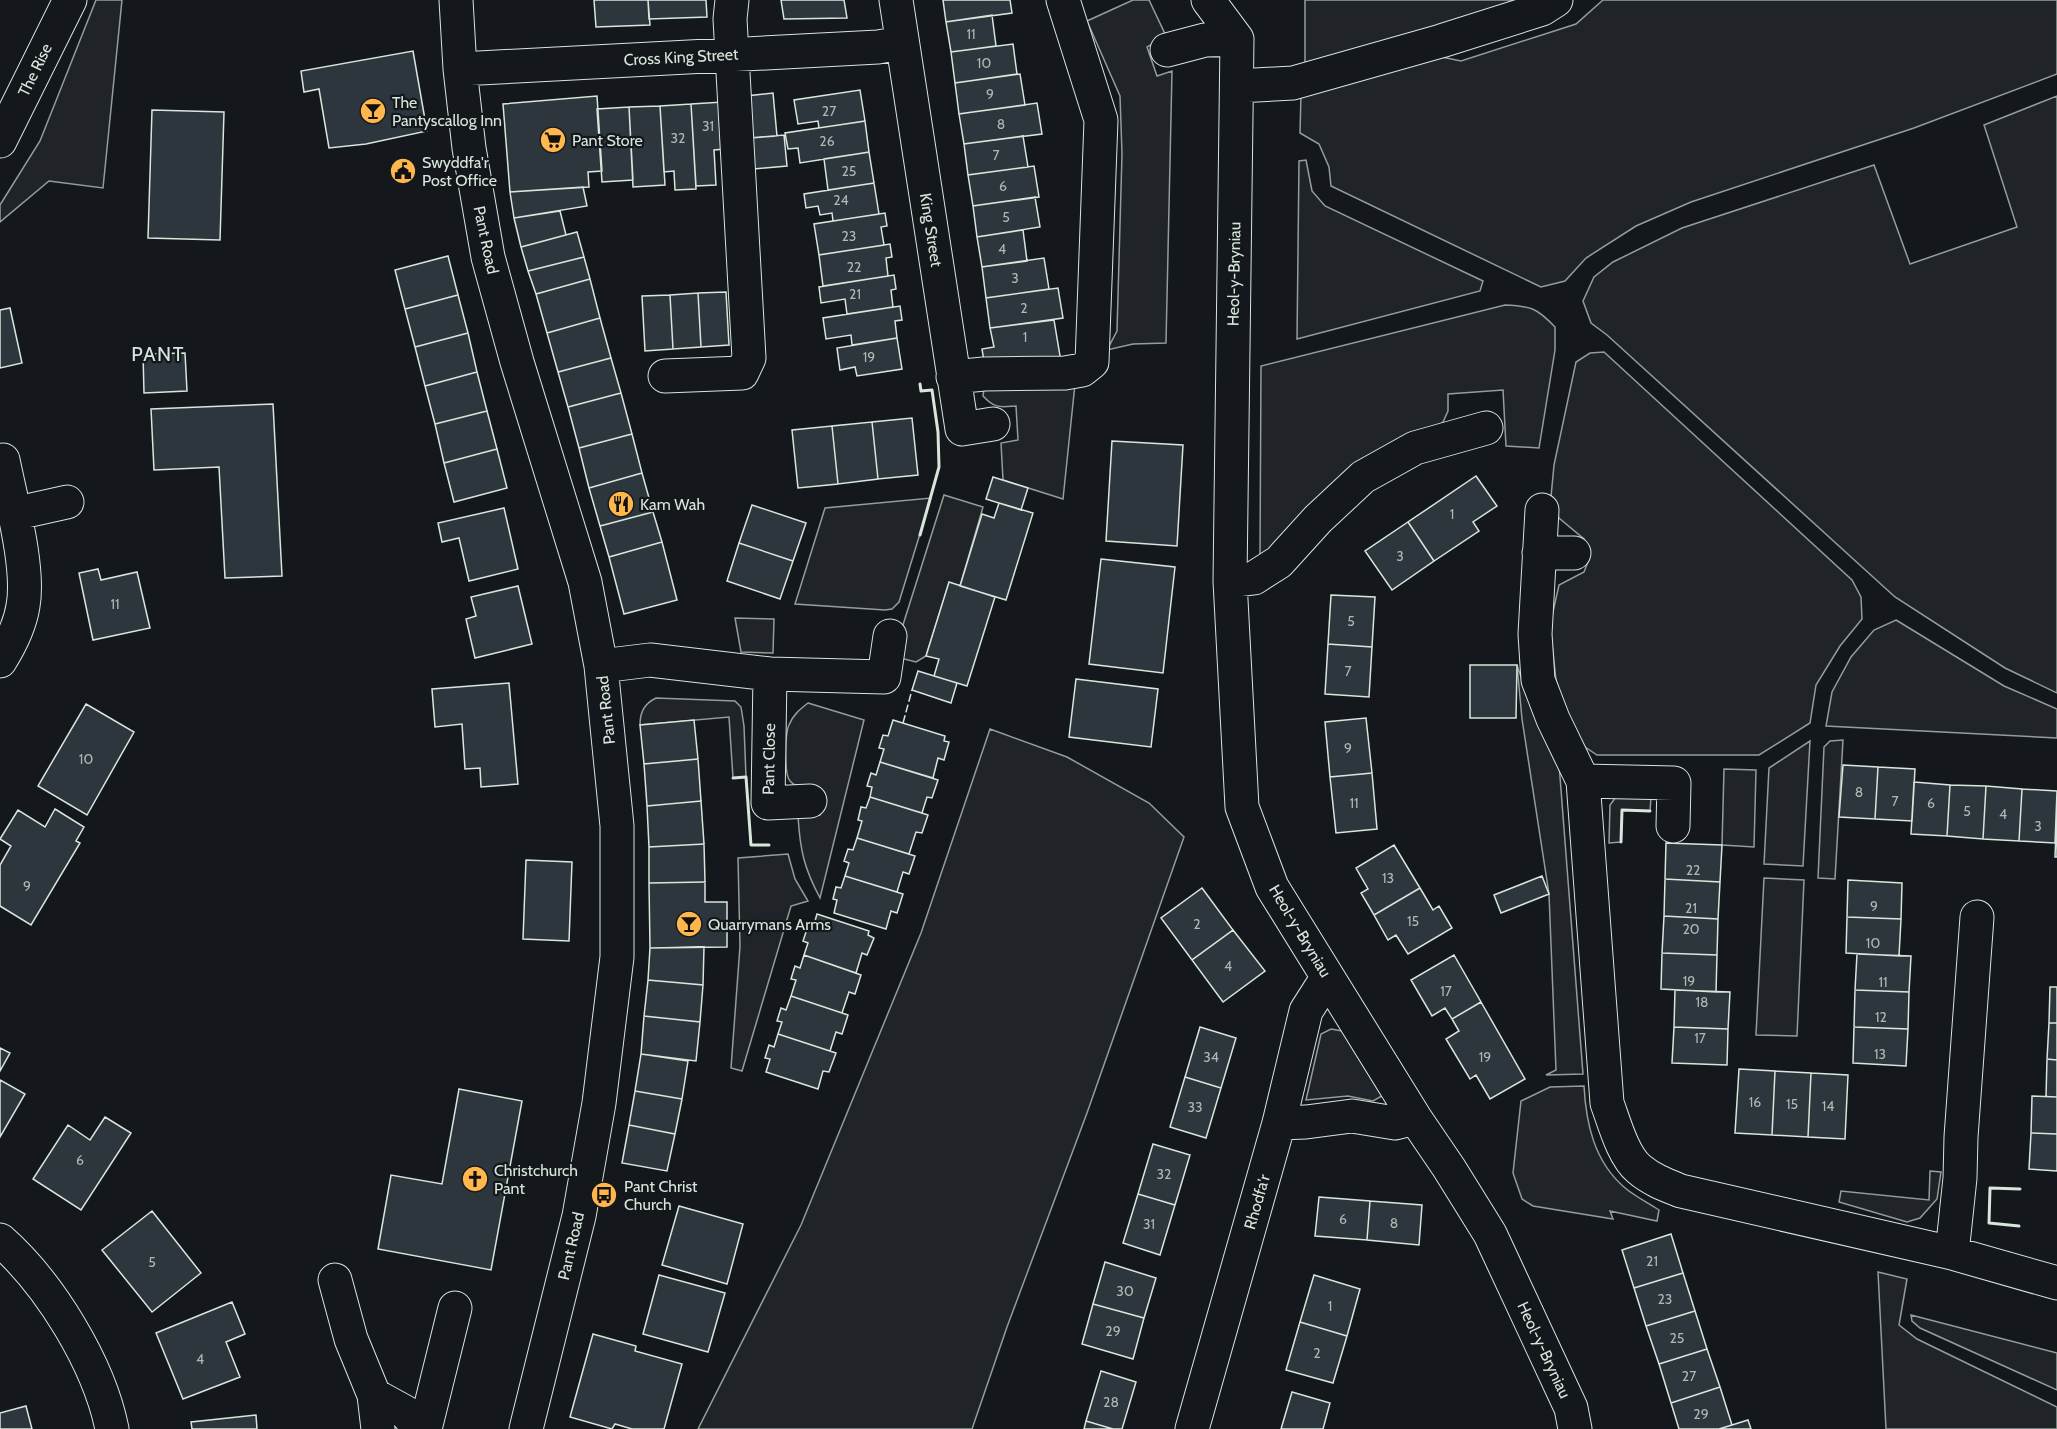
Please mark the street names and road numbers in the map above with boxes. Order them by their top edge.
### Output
street label: The Rise [14,40,56,100]
street label: Cross King Street [623,44,739,69]
street label: King Street [916,192,946,269]
street label: Pant Road [470,204,502,276]
street label: Heol-y-Bryniau [1224,222,1244,326]
street label: Pant Road [593,675,619,745]
street label: Pant Close [759,723,779,795]
street label: Heol-y-Bryniau [1265,881,1335,981]
street label: Rhodfa'r [1240,1171,1274,1232]
street label: Pant Road [554,1210,588,1282]
street label: Heol-y-Bryniau [1513,1299,1575,1401]

